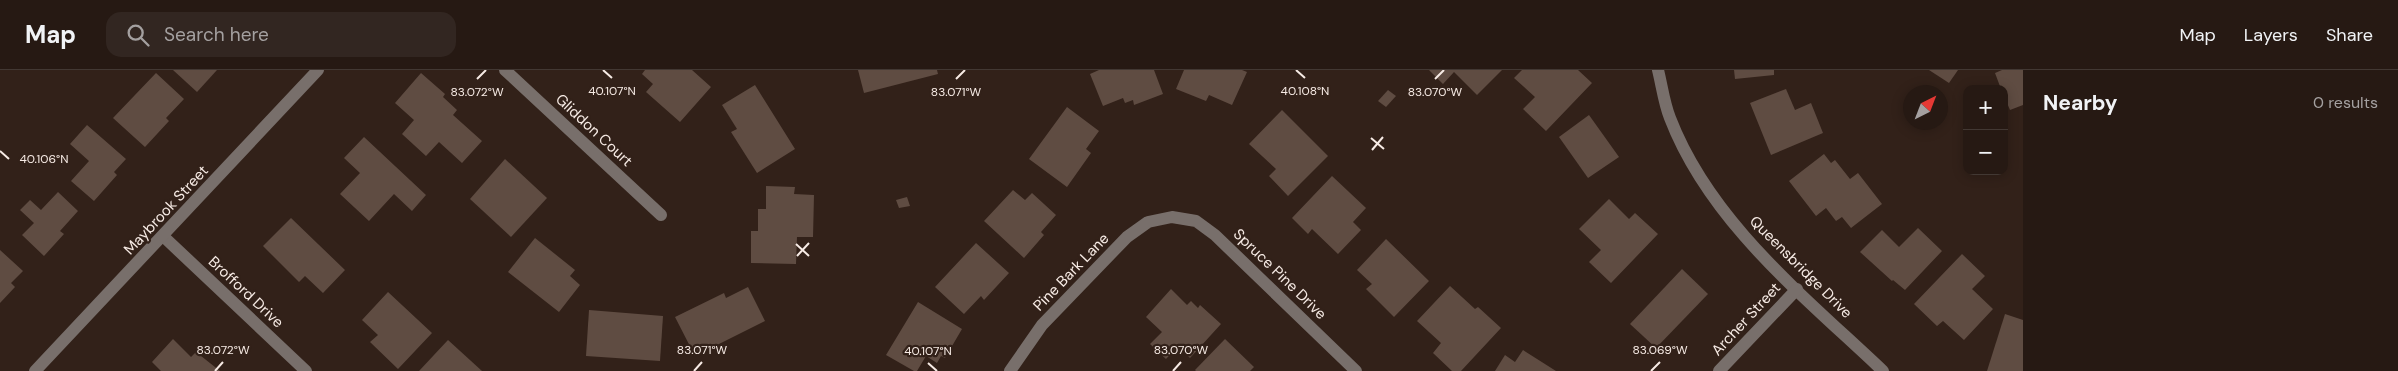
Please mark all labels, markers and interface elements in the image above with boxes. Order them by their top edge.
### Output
search box [106,12,456,57]
text: Map [25,19,76,50]
icon: search [124,21,152,49]
text: Search here [164,22,269,47]
text: Map [2180,23,2216,47]
text: Layers [2244,23,2298,47]
text: Share [2326,23,2373,47]
text: 40.107°N [588,83,636,99]
text: 40.108°N [1281,83,1329,99]
text: 83.072°W [450,84,504,100]
text: 83.071°W [931,84,982,100]
text: 83.070°W [1408,84,1463,100]
north arrow [1903,85,1948,130]
map controls [1963,85,2008,175]
button: + [1963,85,2008,130]
street label: Gliddon Court [551,89,637,171]
text: Nearby [2043,89,2117,117]
text: 0 results [2313,92,2378,113]
button: − [1963,130,2008,175]
text: 40.106°N [19,151,69,167]
street label: Maybrook Street [119,161,213,259]
street label: Queensbridge Drive [1745,211,1857,323]
street label: Spruce Pine Drive [1229,224,1331,324]
street label: Pine Bark Lane [1029,229,1113,315]
street label: Brofford Drive [204,252,288,332]
street label: Archer Street [1707,278,1785,360]
text: 83.072°W [196,342,250,358]
text: 83.071°W [677,342,728,358]
text: 83.070°W [1154,342,1209,358]
text: 83.069°W [1632,342,1688,358]
text: 40.107°N [904,343,952,359]

